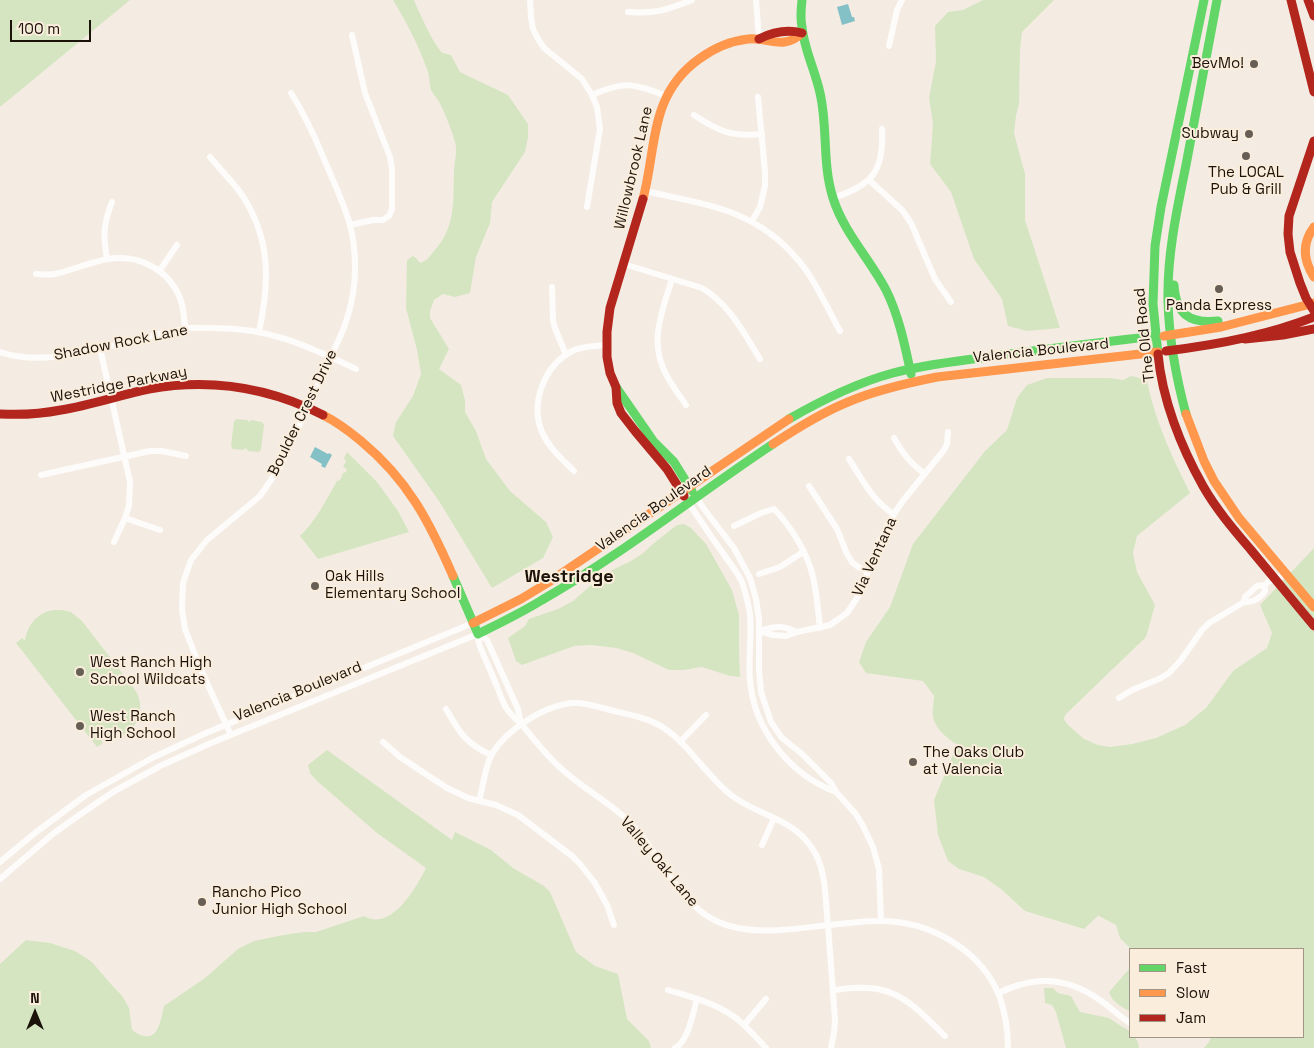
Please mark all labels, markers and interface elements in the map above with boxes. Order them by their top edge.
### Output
scale bar [12,10,94,42]
text: 100 m [18,19,60,38]
place label: BevMo! [1191,55,1244,73]
marker: BevMo! [1248,58,1260,70]
street label: Willowbrook Lane [611,105,657,231]
place label: Subway [1182,125,1239,143]
marker: Subway [1243,128,1255,140]
marker: The LOCAL Pub & Grill [1240,150,1252,162]
place label: The LOCAL Pub & Grill [1208,164,1284,199]
marker: Panda Express [1213,283,1225,295]
street label: The Old Road [1131,287,1159,383]
place label: Panda Express [1166,297,1272,315]
street label: Shadow Rock Lane [53,321,189,365]
street label: Valencia Boulevard [972,335,1110,367]
street label: Boulder Crest Drive [265,347,341,479]
street label: Westridge Parkway [49,363,189,407]
street label: Valencia Boulevard [593,463,715,555]
street label: Via Ventana [849,515,901,599]
district label: Westridge [524,566,614,588]
place label: Oak Hills Elementary School [325,568,461,603]
marker: Oak Hills Elementary School [309,580,321,592]
place label: West Ranch High School Wildcats [90,654,212,689]
street label: Valencia Boulevard [231,658,365,726]
marker: West Ranch High School Wildcats [74,666,86,678]
place label: West Ranch High School [90,708,176,743]
marker: West Ranch High School [74,720,86,732]
place label: The Oaks Club at Valencia [923,744,1024,779]
marker: The Oaks Club at Valencia [907,756,919,768]
street label: Valley Oak Lane [616,813,702,911]
place label: Rancho Pico Junior High School [212,884,347,919]
marker: Rancho Pico Junior High School [196,896,208,908]
legend [1129,948,1304,1038]
text: Fast [1176,958,1207,977]
text: Slow [1176,983,1210,1002]
north arrow [10,988,60,1038]
text: N [30,989,40,1007]
text: Jam [1176,1008,1206,1027]

